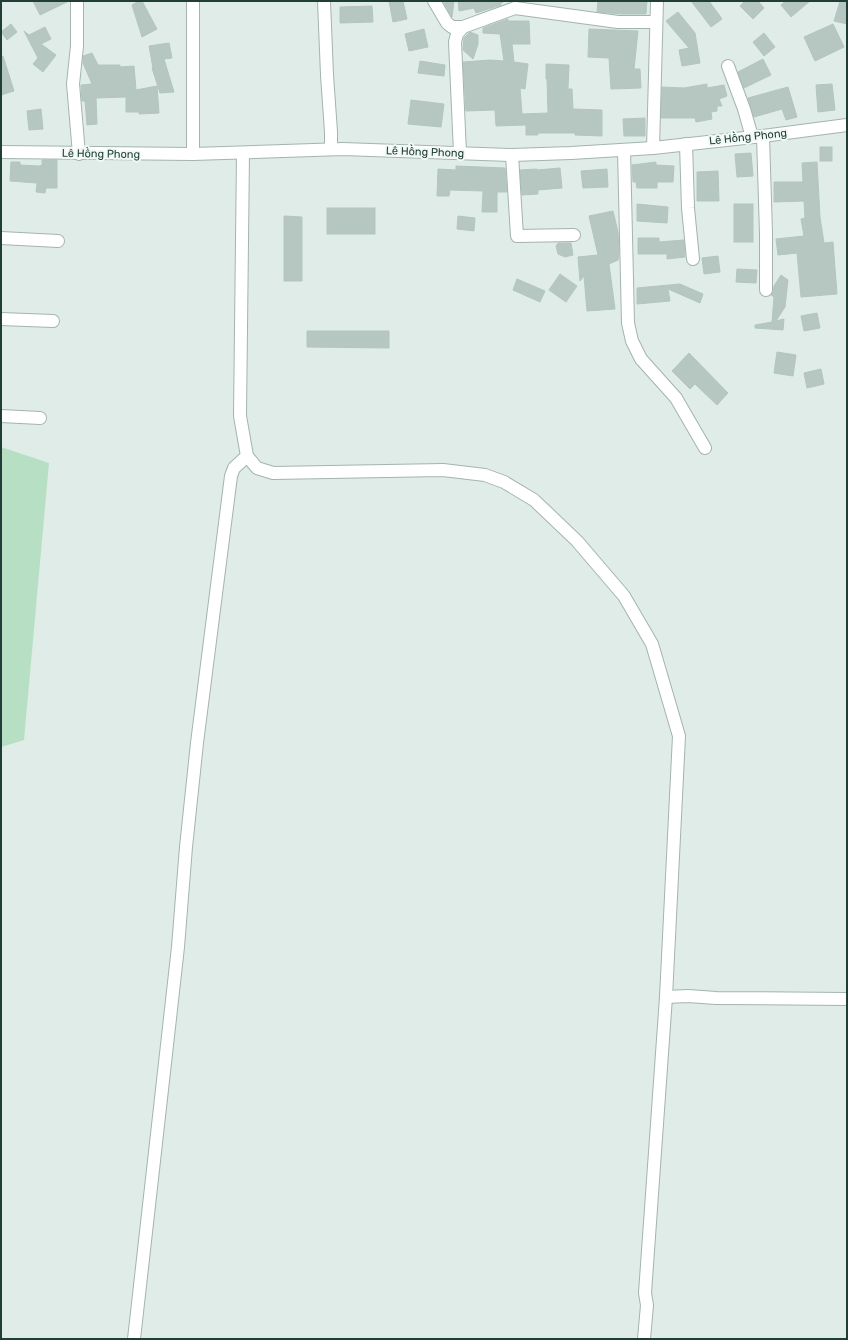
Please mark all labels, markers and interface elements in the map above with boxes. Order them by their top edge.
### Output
street label: Lê Hồng Phong [708,125,788,148]
street label: Lê Hồng Phong [386,143,464,160]
street label: Lê Hồng Phong [62,145,140,161]

